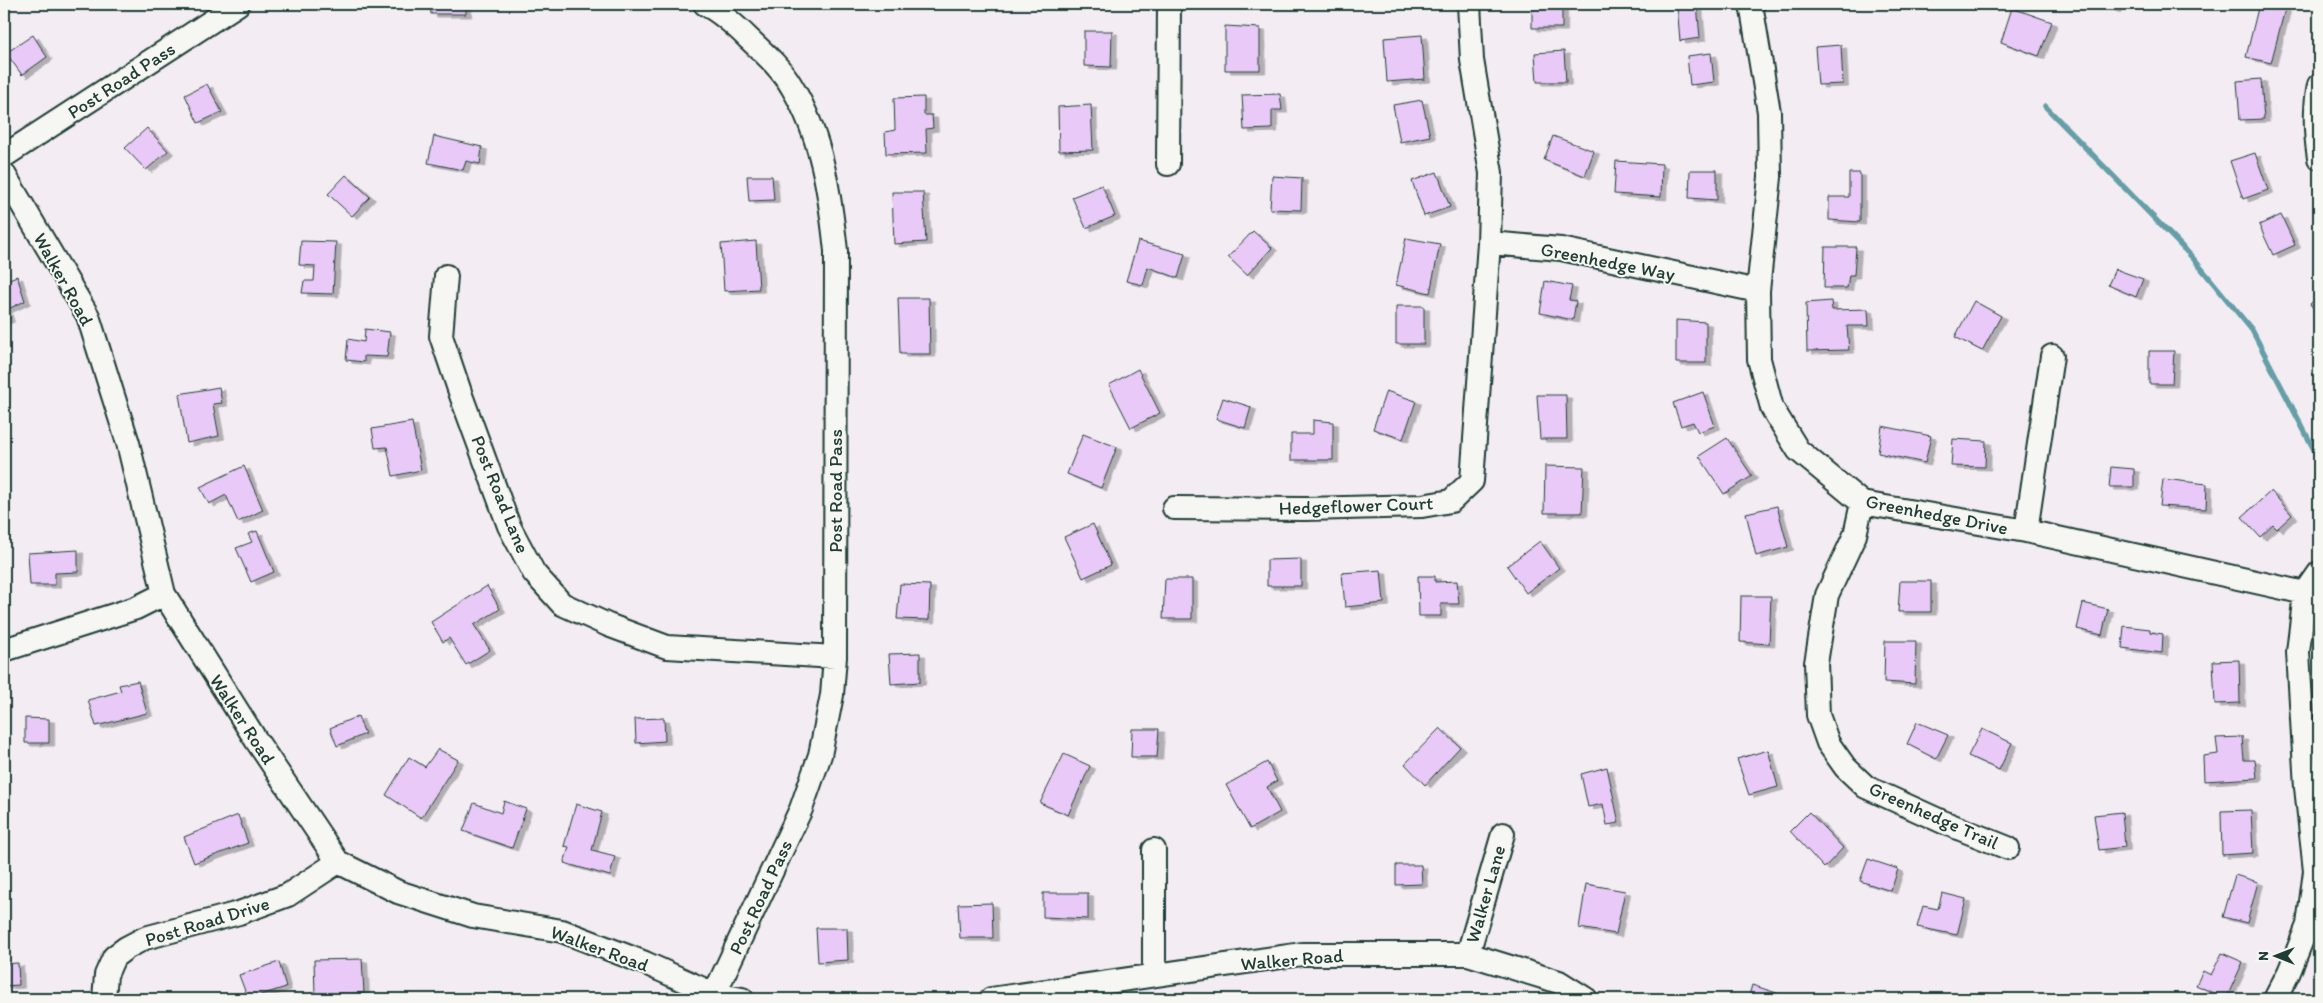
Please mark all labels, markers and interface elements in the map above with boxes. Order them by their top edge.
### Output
street label: Post Road Pass [63,37,179,124]
street label: Walker Road [29,229,99,330]
street label: Greenhedge Way [1539,237,1677,286]
street label: Post Road Pass [824,429,847,553]
street label: Post Road Lane [466,432,535,556]
street label: Greenhedge Drive [1864,489,2010,540]
street label: Hedgeflower Court [1278,491,1434,520]
street label: Walker Road [205,670,281,769]
street label: Greenhedge Trail [1865,777,2003,855]
street label: Post Road Pass [724,836,797,958]
street label: Walker Lane [1461,843,1510,946]
street label: Post Road Drive [142,892,272,951]
street label: Walker Road [548,920,653,977]
north arrow [2250,930,2300,980]
street label: Walker Road [1240,944,1345,975]
text: N [2255,951,2272,961]

